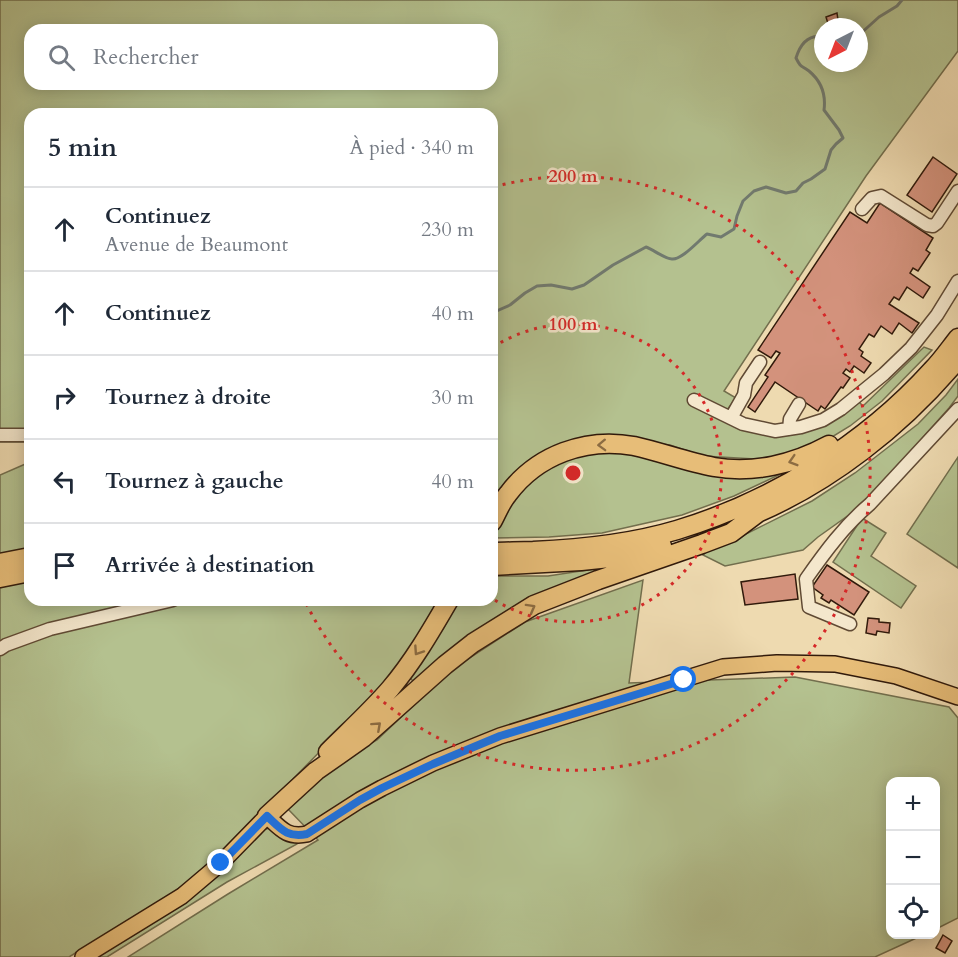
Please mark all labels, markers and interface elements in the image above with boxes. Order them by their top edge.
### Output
north arrow [814,18,868,72]
search box [24,24,498,90]
icon: search [45,41,78,74]
text: Rechercher [93,42,198,72]
text: 5 min [48,130,117,165]
text: À pied · 340 m [350,134,474,161]
text: 200 m [548,164,598,189]
text: Continuez [105,201,211,231]
icon: ahead [48,213,81,246]
text: 230 m [421,216,474,243]
text: Avenue de Beaumont [105,231,288,258]
icon: ahead [48,297,81,330]
text: Continuez [105,298,211,328]
text: 40 m [431,300,474,327]
text: 100 m [548,312,598,337]
icon: right [48,381,81,414]
text: Tournez à droite [105,382,271,412]
text: 30 m [431,384,474,411]
one-way arrow [598,438,607,451]
one-way arrow [788,454,799,466]
centre of rings [563,463,583,483]
icon: left [48,465,81,498]
text: Tournez à gauche [105,466,284,496]
text: 40 m [431,468,474,495]
icon: arrive [48,549,81,582]
text: Arrivée à destination [105,550,315,580]
one-way arrow [525,604,535,615]
one-way arrow [414,645,426,655]
route start [670,666,696,692]
one-way arrow [370,722,380,733]
map controls [886,777,940,939]
button: + [886,777,940,831]
button: − [886,831,940,885]
route end [207,849,233,875]
button: locate [886,885,940,939]

